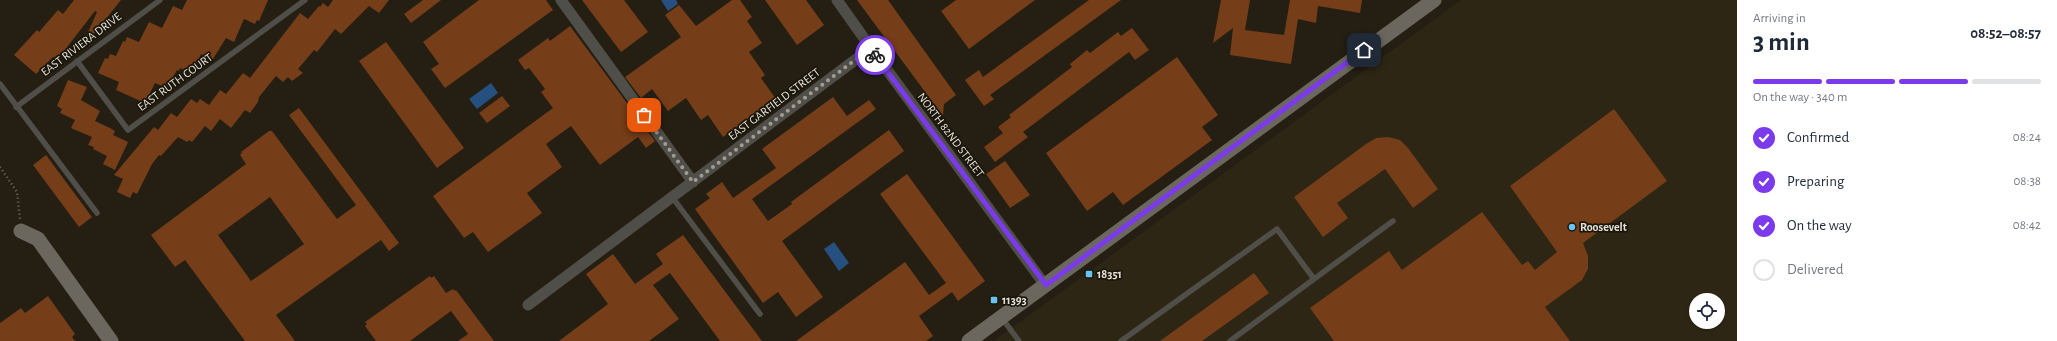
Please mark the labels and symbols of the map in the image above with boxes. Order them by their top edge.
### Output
street label: EAST RIVIERA DRIVE [39,10,124,78]
pin [1347,33,1381,67]
courier [855,35,895,75]
street label: EAST RUTH COURT [135,51,215,113]
street label: EAST GARFIELD STREET [726,66,822,142]
street label: NORTH 82ND STREET [915,90,987,180]
pin [627,98,661,132]
place label: Roosevelt [1580,221,1627,233]
marker: Roosevelt [1567,222,1577,232]
place label: 18351 [1097,268,1122,280]
marker: 18351 [1084,269,1094,279]
place label: 11393 [1002,294,1027,306]
marker: 11393 [989,295,999,305]

